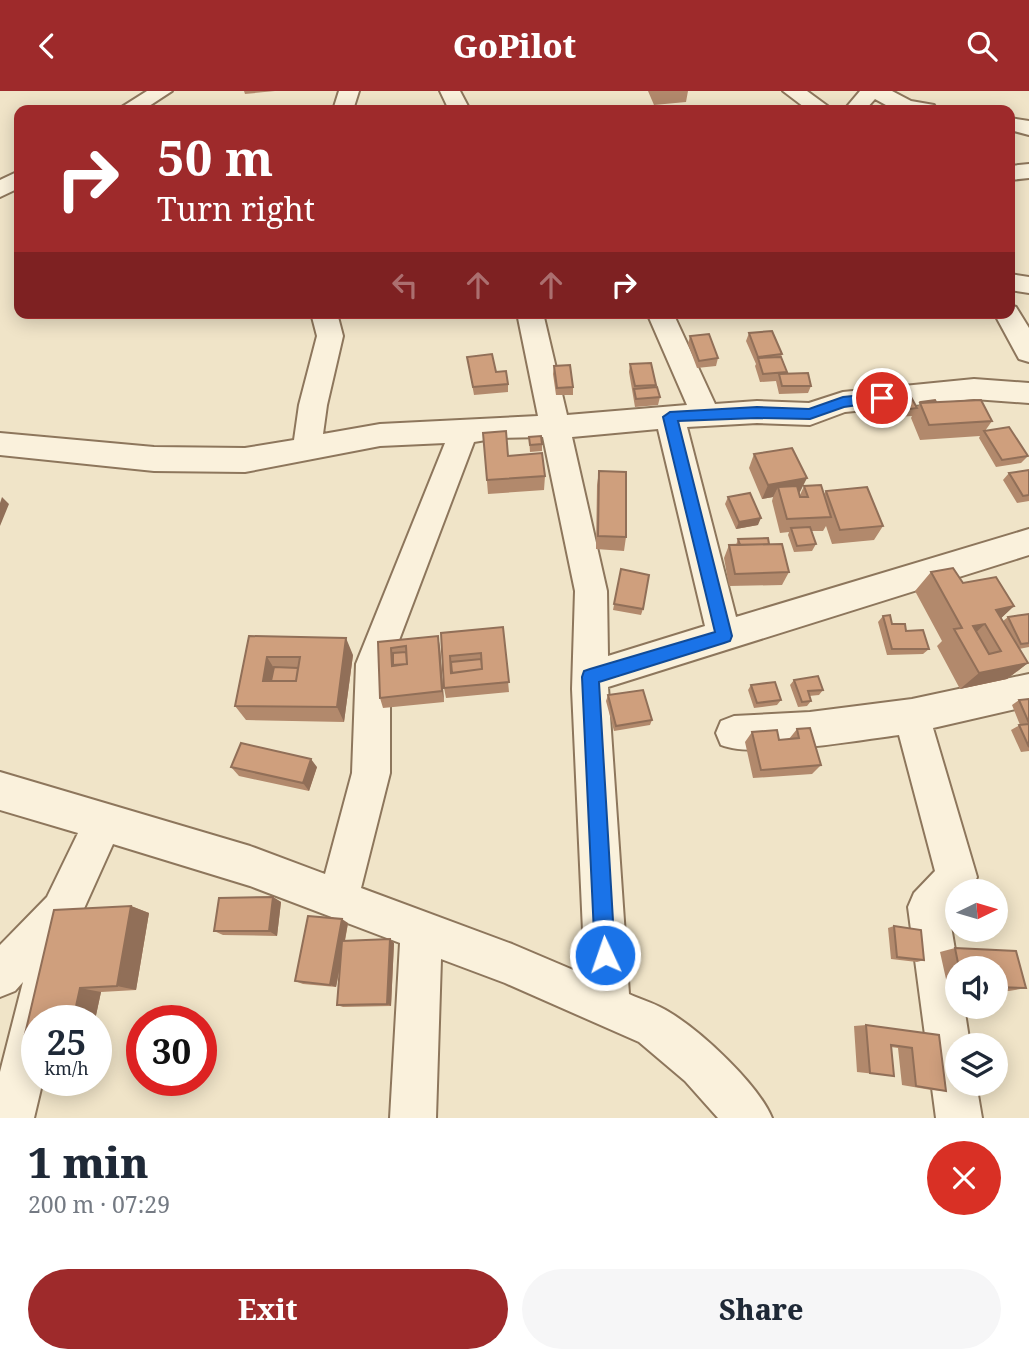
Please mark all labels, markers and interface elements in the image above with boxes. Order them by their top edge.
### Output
text: GoPilot [453,24,576,67]
icon: back [28,27,66,65]
icon: search [963,27,1001,65]
text: 50 m [157,124,273,190]
icon: right [42,133,133,224]
text: Turn right [157,187,315,230]
icon: left [386,266,424,304]
icon: ahead [459,266,497,304]
icon: ahead [532,266,570,304]
icon: right [605,266,643,304]
pin [852,368,912,428]
icon: arrive [863,379,901,417]
north arrow [945,879,1008,941]
map controls [945,879,1008,1096]
position arrow [568,918,642,992]
button: sound [945,956,1008,1019]
speed limit sign: 30 [126,1005,217,1096]
text: 25 [47,1018,86,1065]
button: layers [945,1033,1008,1096]
text: km/h [44,1056,89,1080]
text: 1 min [28,1133,149,1190]
button: close [927,1141,1001,1215]
text: 200 m · 07:29 [28,1188,170,1220]
button: Exit [28,1269,508,1349]
button: Share [522,1269,1001,1349]

